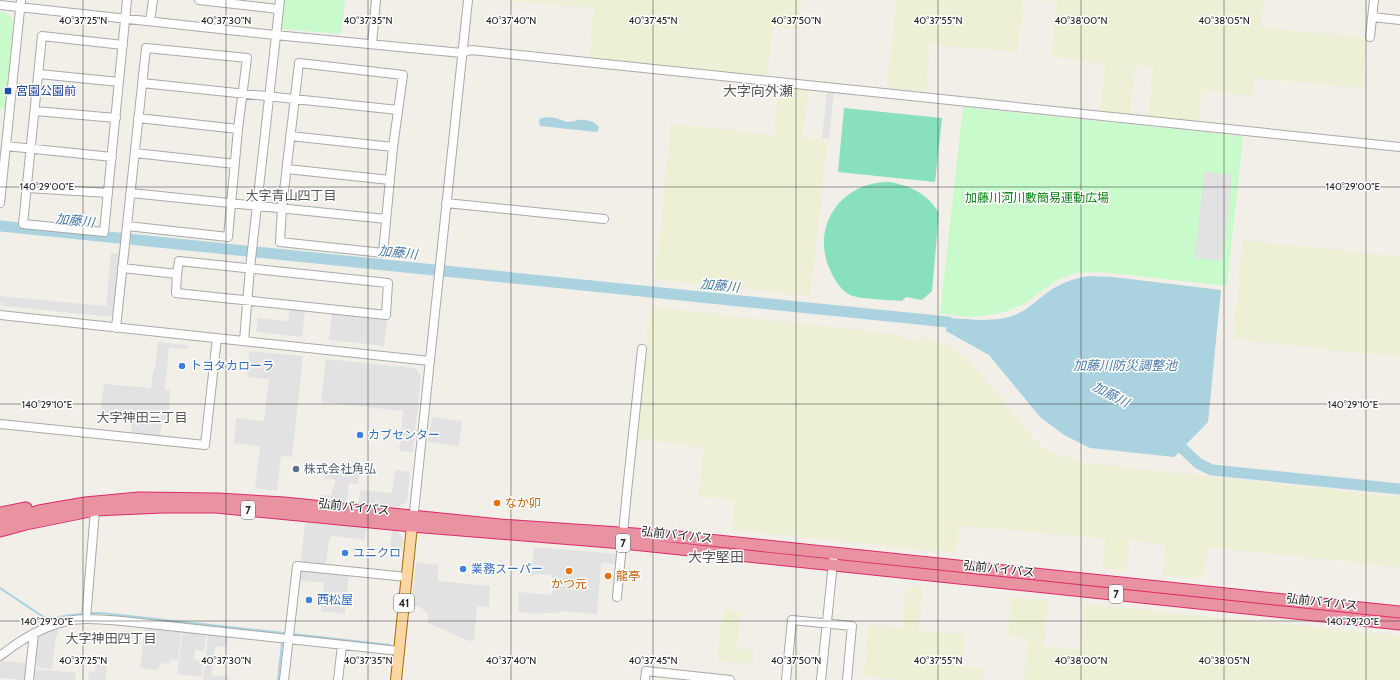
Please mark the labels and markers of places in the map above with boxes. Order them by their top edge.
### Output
place label: 宮園公園前 [16,83,76,98]
marker: 宮園公園前 [3,86,13,96]
place label: トヨタカローラ [190,358,274,373]
marker: トヨタカローラ [177,361,187,371]
place label: カブセンター [368,427,440,442]
marker: カブセンター [355,430,365,440]
place label: 株式会社角弘 [304,461,376,476]
marker: 株式会社角弘 [291,464,301,474]
place label: なか卯 [505,495,541,510]
marker: なか卯 [492,498,502,508]
place label: ユニクロ [353,545,401,560]
marker: ユニクロ [340,548,350,558]
place label: 業務スーパー [471,561,543,576]
marker: 業務スーパー [458,564,468,574]
marker: かつ元 [564,566,574,576]
place label: 龍亭 [616,568,640,583]
marker: 龍亭 [603,571,613,581]
place label: かつ元 [551,576,587,591]
place label: 西松屋 [317,592,353,607]
marker: 西松屋 [304,595,314,605]

